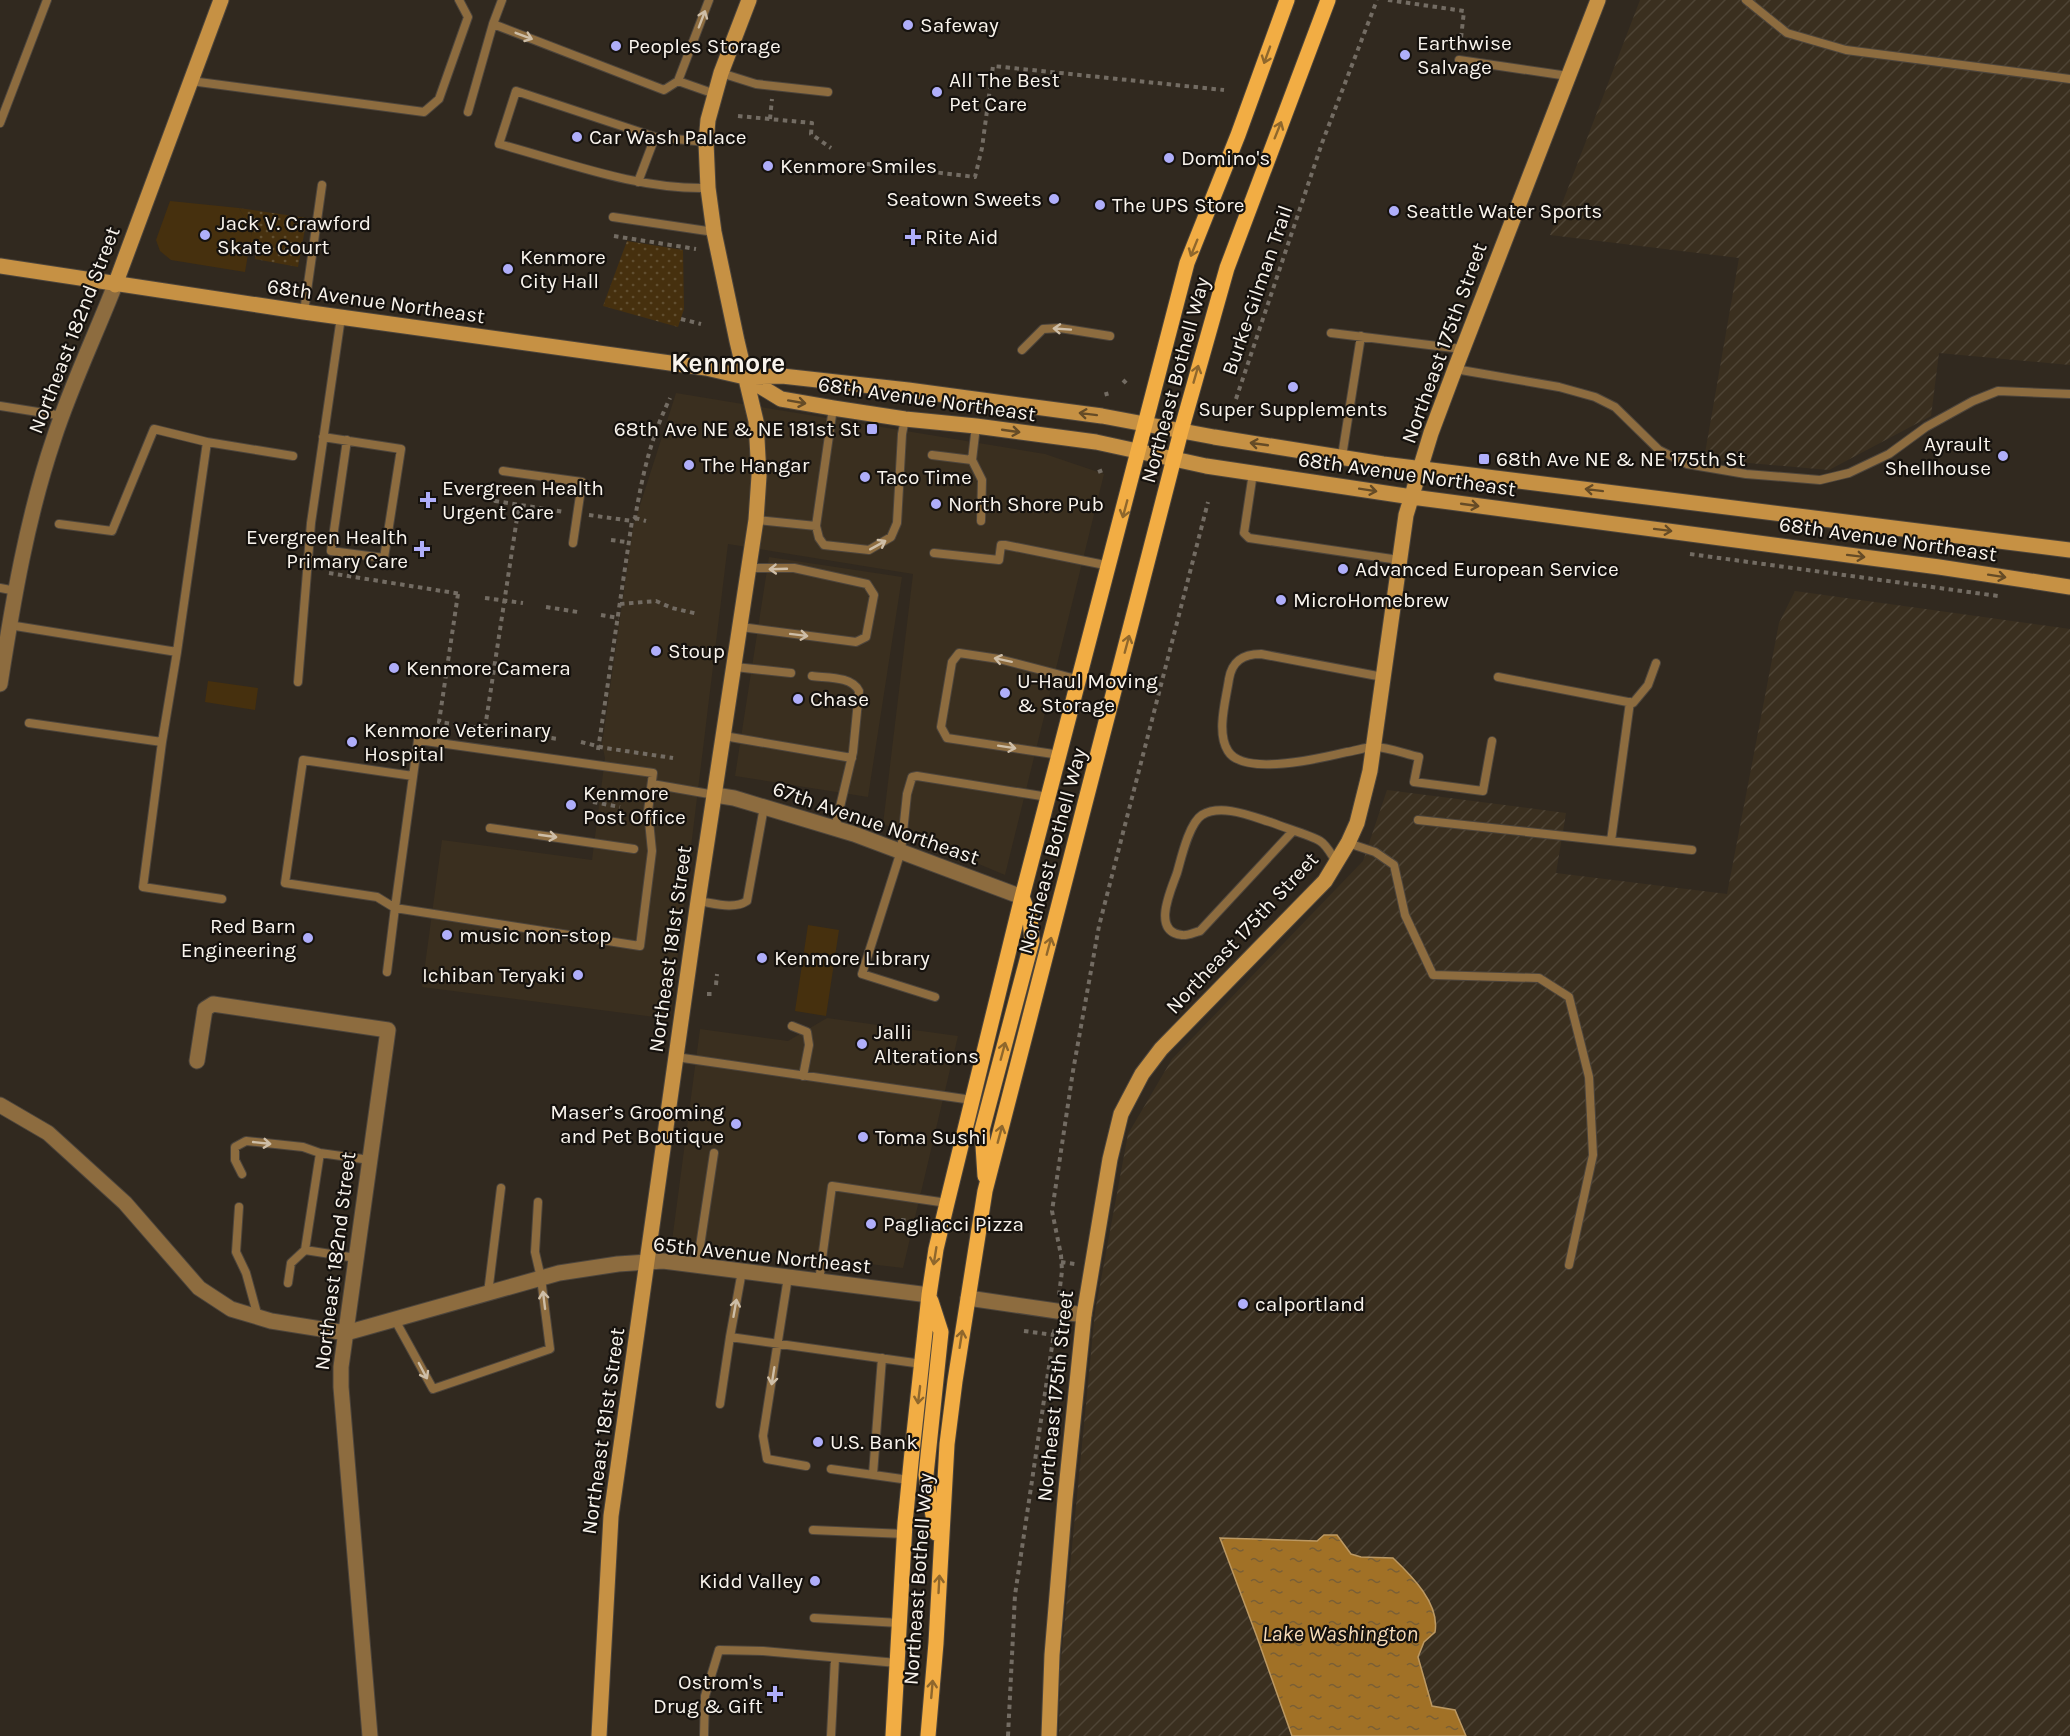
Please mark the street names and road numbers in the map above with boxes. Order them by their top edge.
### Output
street label: Burke-Gilman Trail [1217,202,1297,378]
street label: Northeast 182nd Street [23,223,125,437]
street label: Northeast 175th Street [1396,239,1492,447]
street label: 68th Avenue Northeast [265,274,487,328]
street label: Northeast Bothell Way [1136,274,1214,486]
street label: 68th Avenue Northeast [816,372,1038,426]
street label: 68th Avenue Northeast [1296,447,1518,501]
street label: 68th Avenue Northeast [1777,512,1999,566]
street label: Northeast Bothell Way [1013,745,1091,957]
street label: 67th Avenue Northeast [770,776,982,870]
street label: Northeast 181st Street [644,844,696,1054]
street label: Northeast 175th Street [1161,847,1323,1019]
street label: Northeast 182nd Street [310,1150,360,1372]
street label: 65th Avenue Northeast [652,1232,872,1278]
street label: Northeast 175th Street [1032,1289,1078,1503]
street label: Northeast 181st Street [577,1326,629,1536]
street label: Northeast Bothell Way [899,1472,937,1686]

